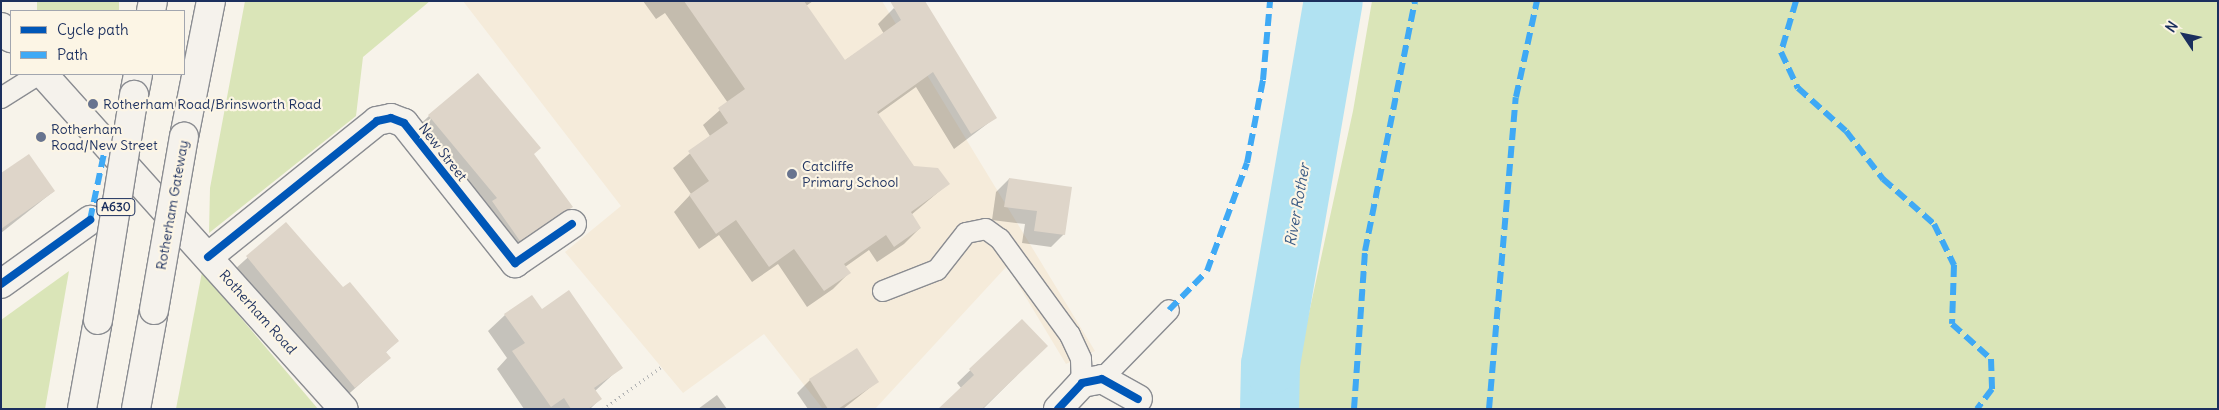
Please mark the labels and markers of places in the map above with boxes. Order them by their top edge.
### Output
place label: Rotherham Road/Brinsworth Road [103,96,321,112]
marker: Rotherham Road/Brinsworth Road [87,98,99,110]
place label: Rotherham Road/New Street [51,121,158,154]
marker: Rotherham Road/New Street [35,131,47,143]
place label: Catcliffe Primary School [802,158,898,190]
marker: Catcliffe Primary School [786,168,798,180]

